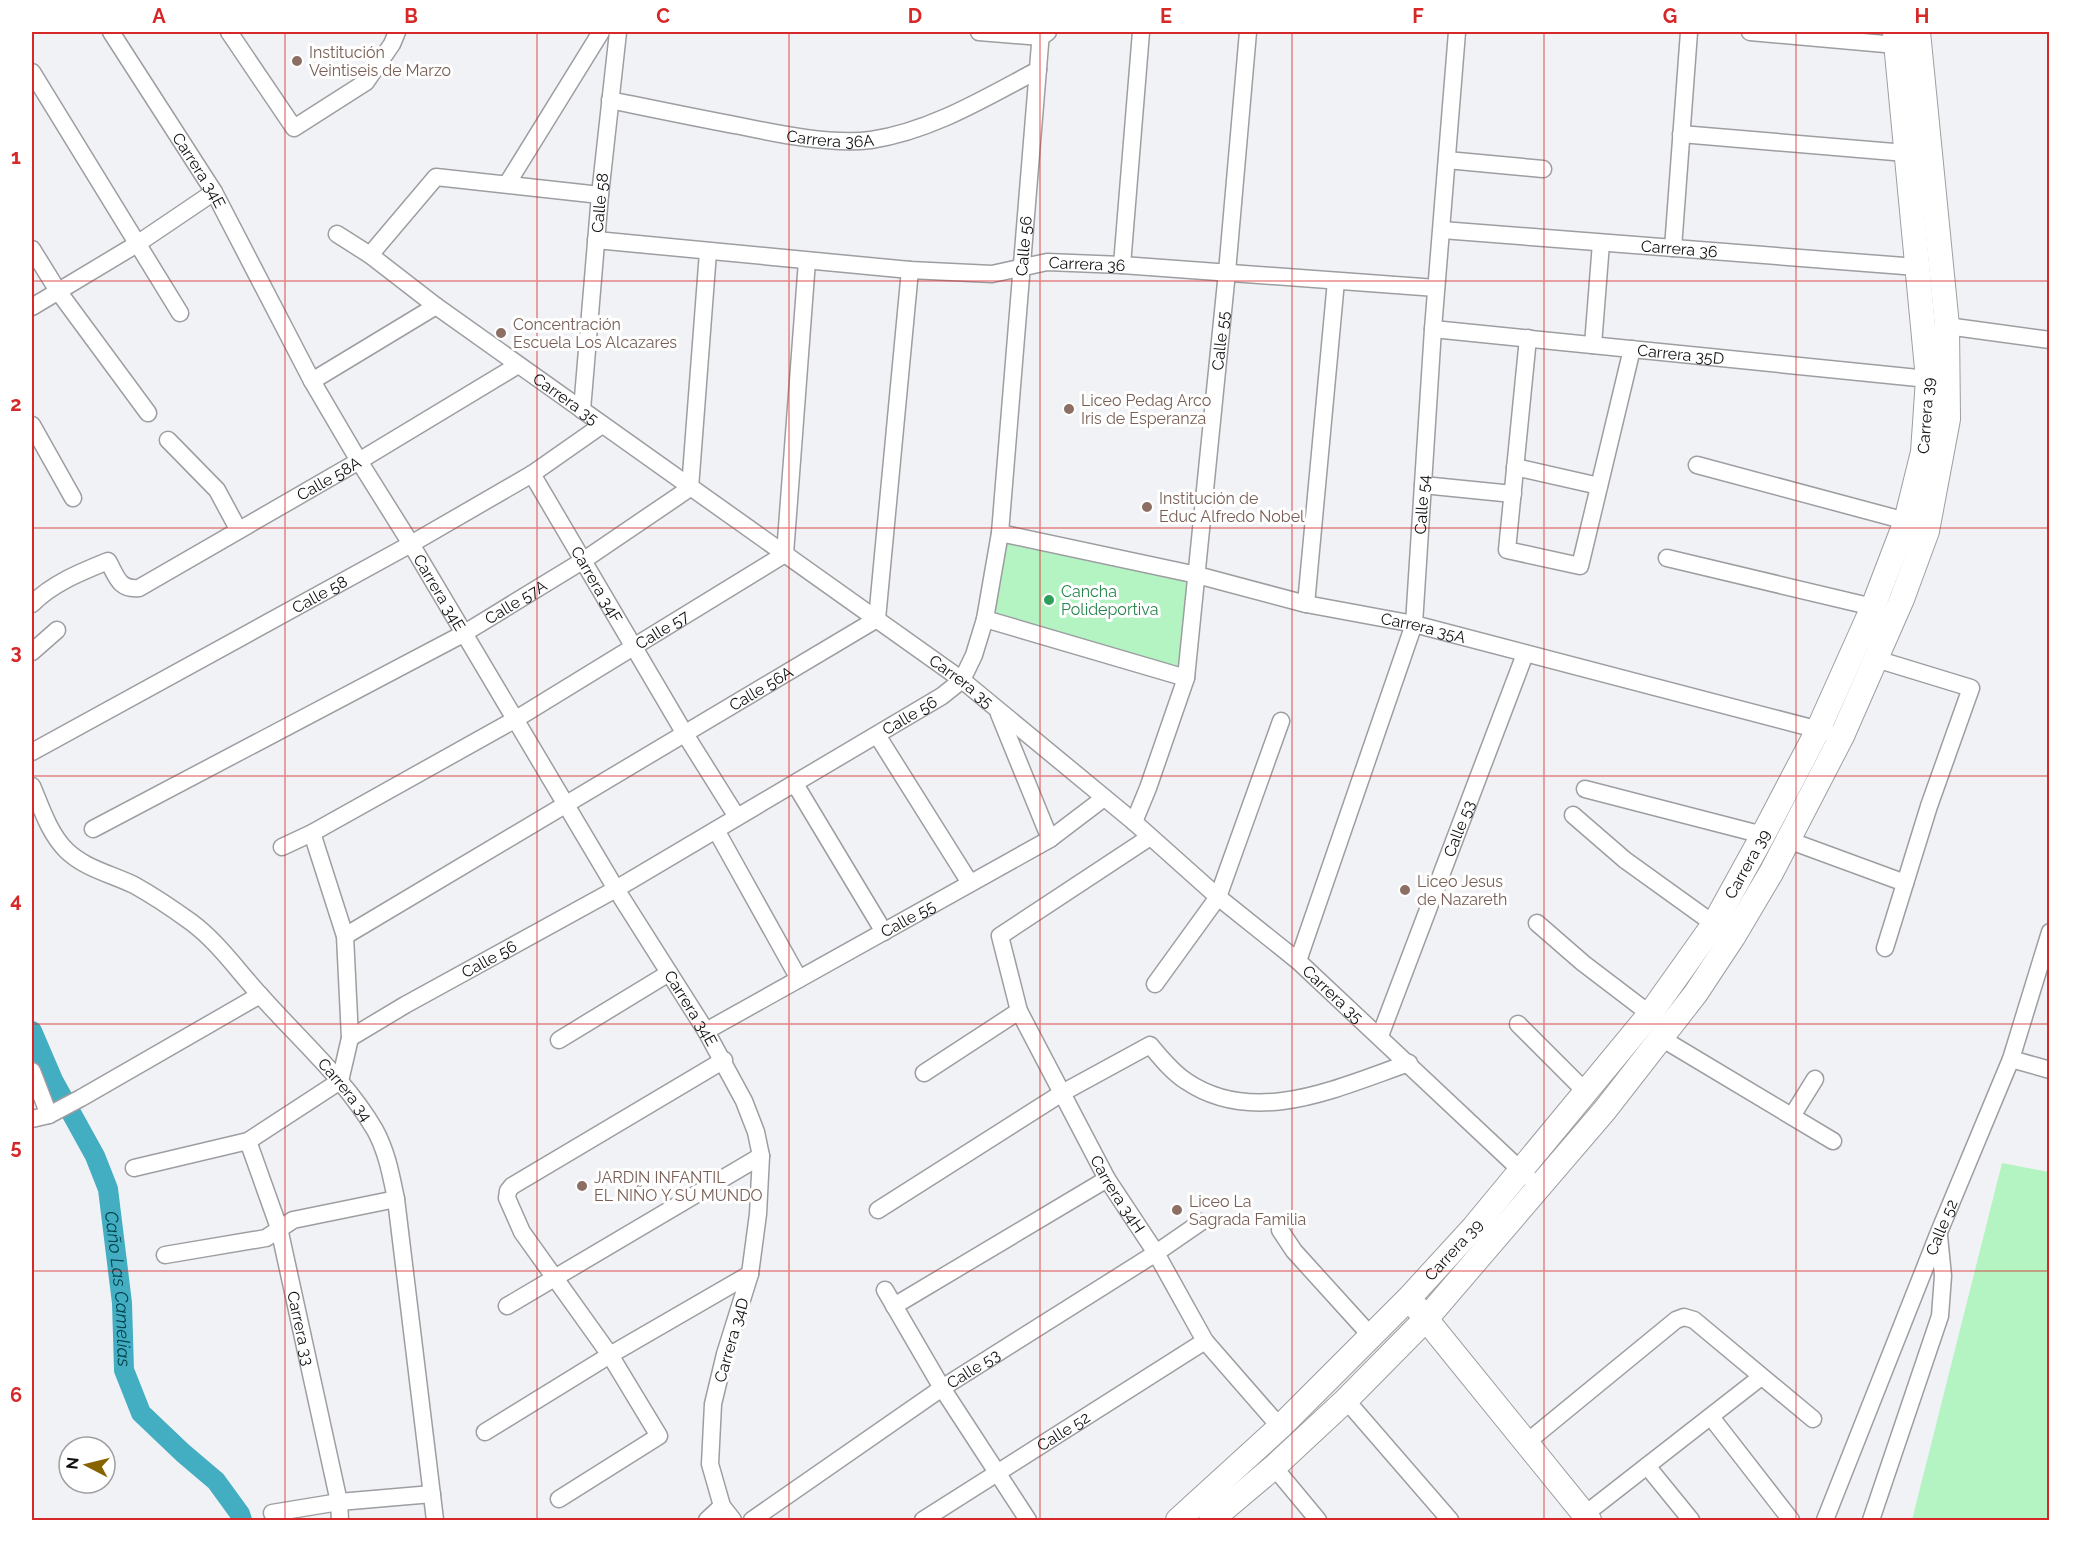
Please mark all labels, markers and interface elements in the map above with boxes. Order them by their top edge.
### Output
text: A [152,4,166,28]
text: B [404,4,418,28]
text: C [656,4,670,28]
text: D [908,4,922,28]
text: E [1160,4,1172,28]
text: F [1412,4,1424,28]
text: G [1663,4,1677,28]
text: H [1915,4,1929,28]
place label: Institución Veintiseis de Marzo [309,43,451,80]
marker: Institución Veintiseis de Marzo [290,54,304,68]
street label: Carrera 36A [785,126,875,151]
street label: Carrera 34E [168,129,230,211]
text: 1 [11,145,21,169]
street label: Calle 58 [588,172,612,234]
street label: Calle 56 [1012,215,1036,277]
street label: Carrera 36 [1640,237,1718,261]
street label: Carrera 36 [1048,253,1126,275]
street label: Calle 55 [1208,310,1233,371]
place label: Concentración Escuela Los Alcazares [513,315,677,352]
marker: Concentración Escuela Los Alcazares [494,326,508,340]
street label: Carrera 35D [1636,341,1725,368]
street label: Carrera 35 [529,369,602,429]
street label: Carrera 39 [1914,377,1938,454]
place label: Liceo Pedag Arco Iris de Esperanza [1081,391,1211,428]
text: 2 [10,392,22,416]
marker: Liceo Pedag Arco Iris de Esperanza [1062,402,1076,416]
street label: Calle 58A [294,453,365,505]
street label: Calle 54 [1411,474,1434,535]
place label: Institución de Educ Alfredo Nobel [1159,489,1305,526]
marker: Institución de Educ Alfredo Nobel [1140,500,1154,514]
street label: Carrera 34F [567,543,626,626]
street label: Carrera 34E [409,551,469,634]
street label: Calle 58 [289,572,351,617]
street label: Calle 57A [481,576,551,628]
place label: Cancha Polideportiva [1061,582,1158,619]
marker: Cancha Polideportiva [1042,593,1056,607]
street label: Calle 57 [632,606,693,653]
street label: Carrera 35A [1379,609,1468,647]
text: 3 [10,640,22,664]
street label: Carrera 35 [925,651,997,712]
street label: Calle 56A [726,662,797,715]
street label: Calle 56 [879,692,941,739]
street label: Calle 53 [1440,798,1479,860]
street label: Carrera 39 [1721,826,1774,902]
place label: Liceo Jesus de Nazareth [1417,872,1507,909]
marker: Liceo Jesus de Nazareth [1398,883,1412,897]
text: 4 [10,888,22,912]
street label: Calle 55 [877,896,939,942]
street label: Calle 56 [458,936,520,982]
street label: Carrera 35 [1298,961,1367,1027]
street label: Carrera 34E [660,967,721,1050]
street label: Carrera 34 [314,1054,376,1125]
text: 5 [10,1135,22,1159]
street label: Carrera 34H [1086,1152,1149,1236]
place label: JARDIN INFANTIL EL NIÑO Y SU MUNDO [594,1168,763,1205]
marker: JARDIN INFANTIL EL NIÑO Y SU MUNDO [575,1179,589,1193]
place label: Liceo La Sagrada Familia [1189,1192,1306,1229]
street label: Calle 52 [1922,1196,1962,1258]
marker: Liceo La Sagrada Familia [1170,1203,1184,1217]
water label: Caño Las Camelias [101,1210,135,1368]
street label: Carrera 39 [1421,1215,1486,1285]
street label: Carrera 33 [283,1289,318,1367]
street label: Carrera 34D [710,1296,753,1385]
street label: Calle 53 [943,1345,1003,1393]
text: 6 [10,1383,22,1407]
street label: Calle 52 [1033,1408,1093,1455]
north arrow [57,1435,117,1495]
text: N [62,1456,83,1470]

